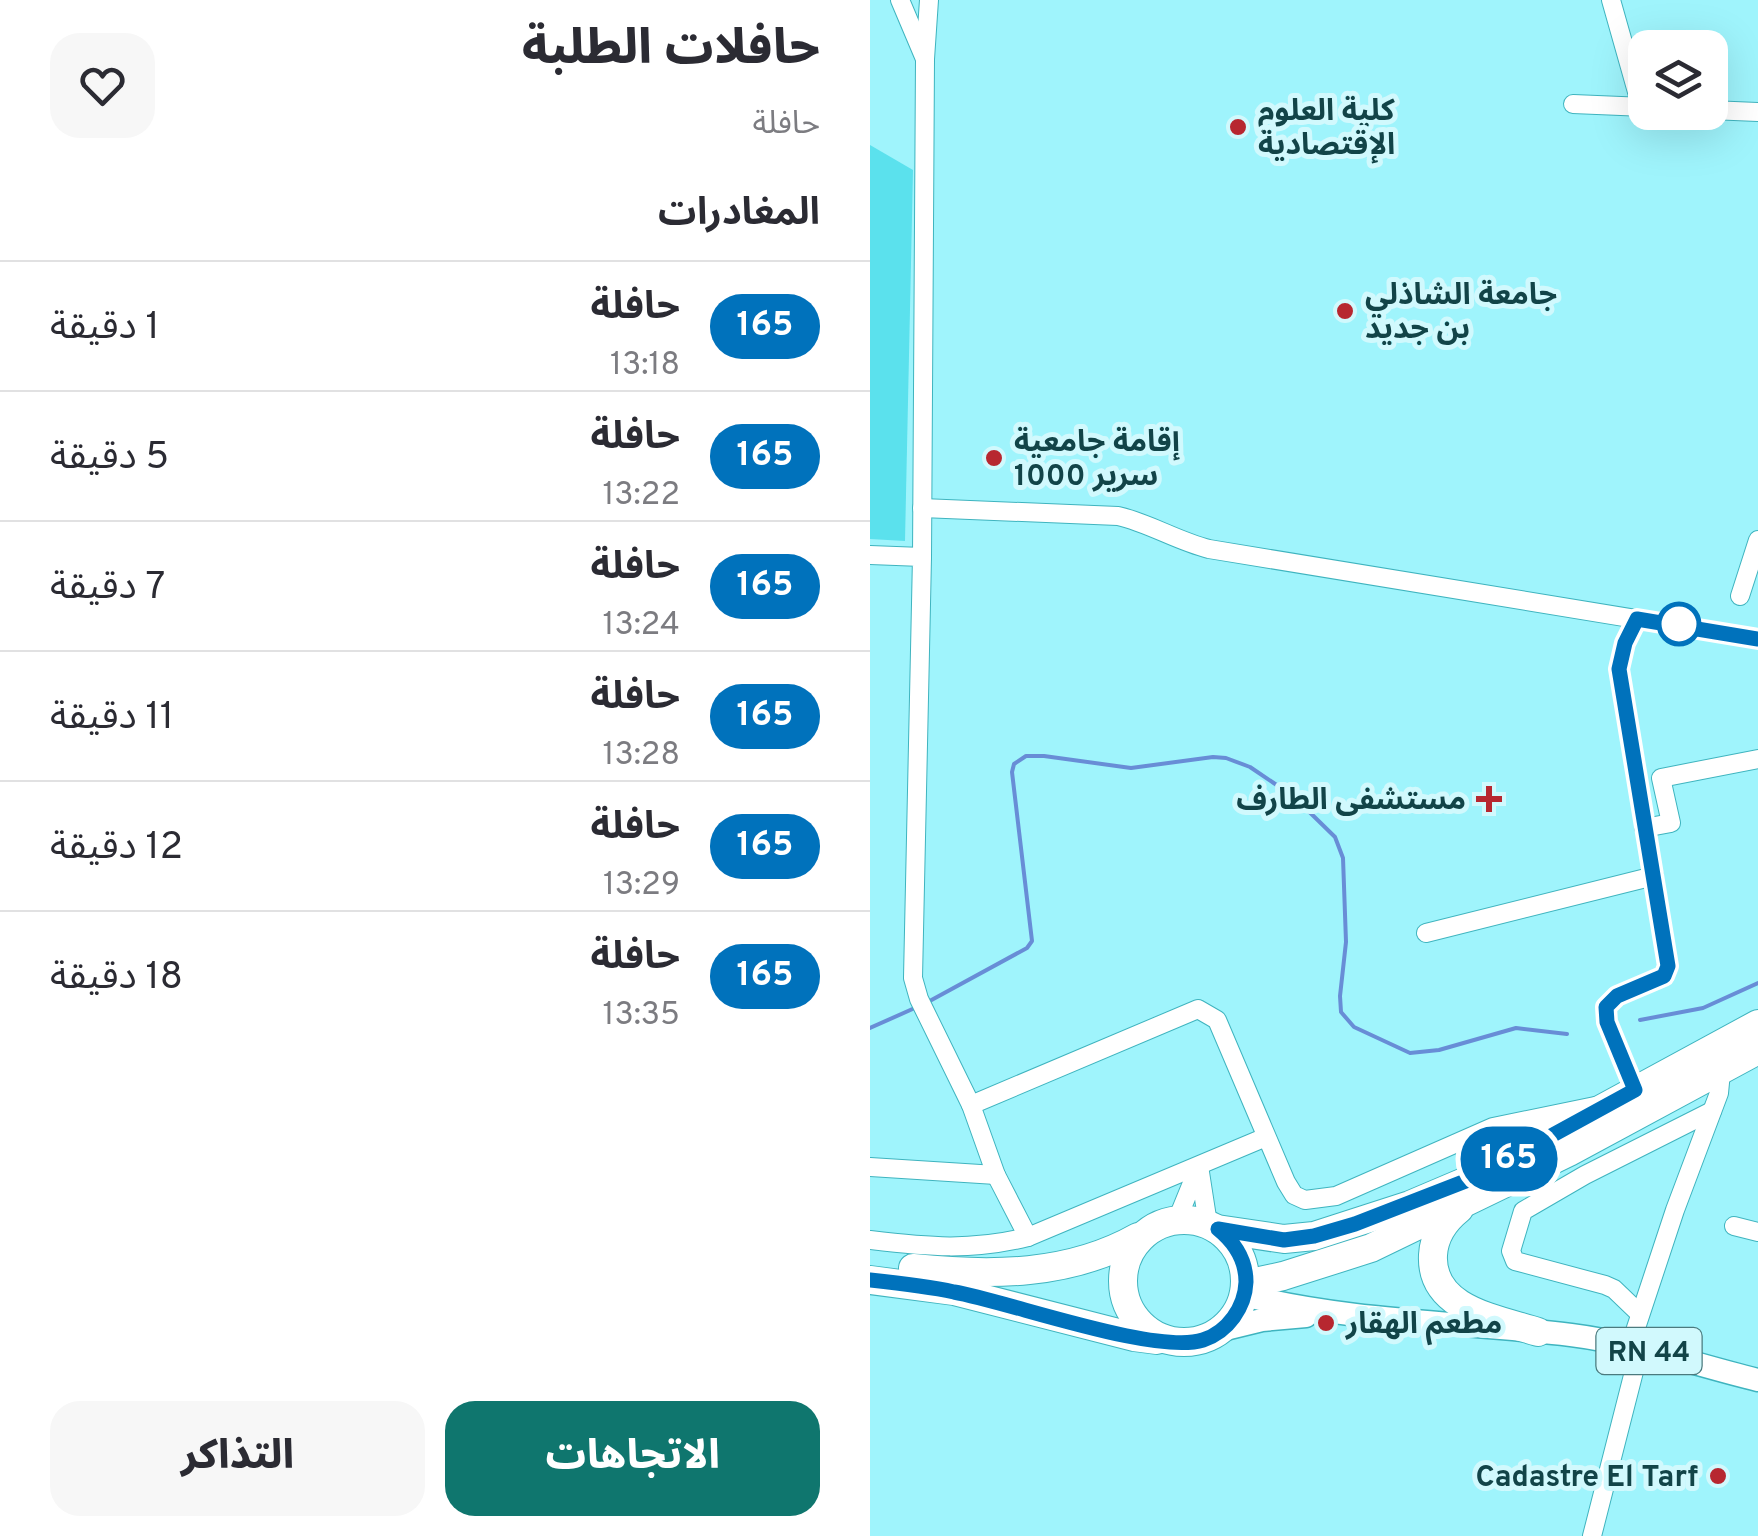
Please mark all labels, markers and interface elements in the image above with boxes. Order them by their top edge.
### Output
text: حافلات الطلبة [522,21,820,81]
map controls [1628,30,1728,130]
button: layers [1628,30,1728,130]
button: heart [50,33,155,138]
place label: كلية العلوم الإقتصادية [1258,94,1395,165]
text: حافلة [752,105,820,145]
marker: كلية العلوم الإقتصادية [1227,116,1249,138]
text: المغادرات [658,190,820,239]
place label: جامعة الشاذلي بن جديد [1365,278,1557,349]
text: حافلة [591,284,680,333]
marker: جامعة الشاذلي بن جديد [1334,300,1356,322]
text: 1 دقيقة [50,304,160,353]
text: 165 [737,304,793,348]
text: 13:18 [610,346,680,386]
text: حافلة [591,414,680,463]
place label: إقامة جامعية 1000 سرير [1014,425,1181,496]
text: 5 دقيقة [50,434,169,483]
text: 165 [737,434,793,478]
marker: إقامة جامعية 1000 سرير [983,447,1005,469]
text: 13:22 [602,476,680,516]
text: حافلة [591,544,680,593]
text: 7 دقيقة [50,564,165,613]
text: 165 [737,564,793,608]
unlabelled marker [1658,603,1700,645]
text: 13:24 [602,606,680,646]
text: حافلة [591,674,680,723]
text: 11 دقيقة [50,694,174,743]
text: 165 [737,694,793,738]
text: 13:28 [602,736,680,776]
place label: مستشفى الطارف [1236,783,1466,820]
marker: مستشفى الطارف [1476,786,1502,812]
text: حافلة [591,804,680,853]
text: 12 دقيقة [50,824,183,873]
text: 165 [737,824,793,868]
text: 13:29 [603,866,680,906]
text: حافلة [591,934,680,983]
text: 18 دقيقة [50,954,183,1003]
text: 165 [737,954,793,998]
text: 13:35 [602,996,680,1036]
line badge: 165 [1452,1126,1566,1192]
text: 165 [1481,1137,1537,1181]
place label: مطعم الهقار [1344,1307,1502,1346]
marker: مطعم الهقار [1315,1312,1337,1334]
road number: RN 44 [1596,1328,1702,1374]
button: التذاكر [50,1401,425,1516]
button: الاتجاهات [445,1401,820,1516]
place label: Cadastre El Tarf [1476,1460,1698,1497]
marker: Cadastre El Tarf [1707,1465,1729,1487]

